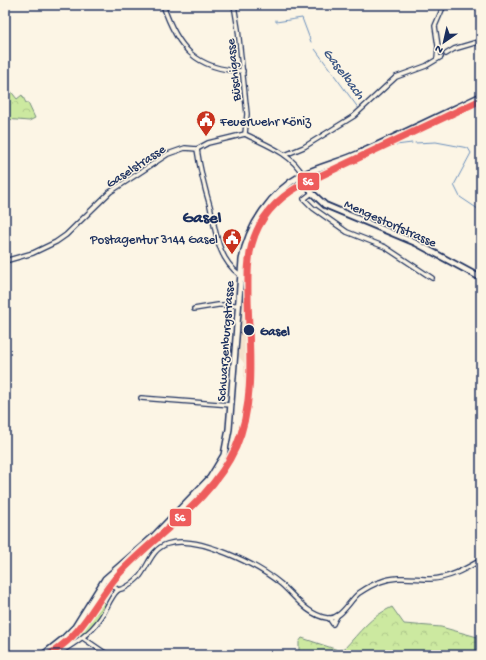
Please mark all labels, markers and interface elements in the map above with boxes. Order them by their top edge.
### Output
north arrow [424,22,464,62]
street label: Büschigasse [224,38,245,103]
text: N [433,42,446,56]
water label: Gaselbach [318,46,368,104]
public building icon: Feuerwehr Köniz [195,109,217,137]
place label: Feuerwehr Köniz [219,115,312,130]
street label: Gaselstrasse [104,142,169,192]
line badge: S6 [297,172,320,191]
text: S6 [303,177,314,189]
street label: Mengestorfstrasse [341,197,439,252]
district label: Gasel [183,209,222,229]
public building icon: Postagentur 3144 Gasel [221,227,243,255]
place label: Postagentur 3144 Gasel [89,233,218,248]
street label: Schwarzenburgstrasse [215,280,238,402]
marker: Gasel [242,323,256,337]
place label: Gasel [260,325,290,340]
line badge: S6 [169,508,192,527]
text: S6 [175,513,186,525]

